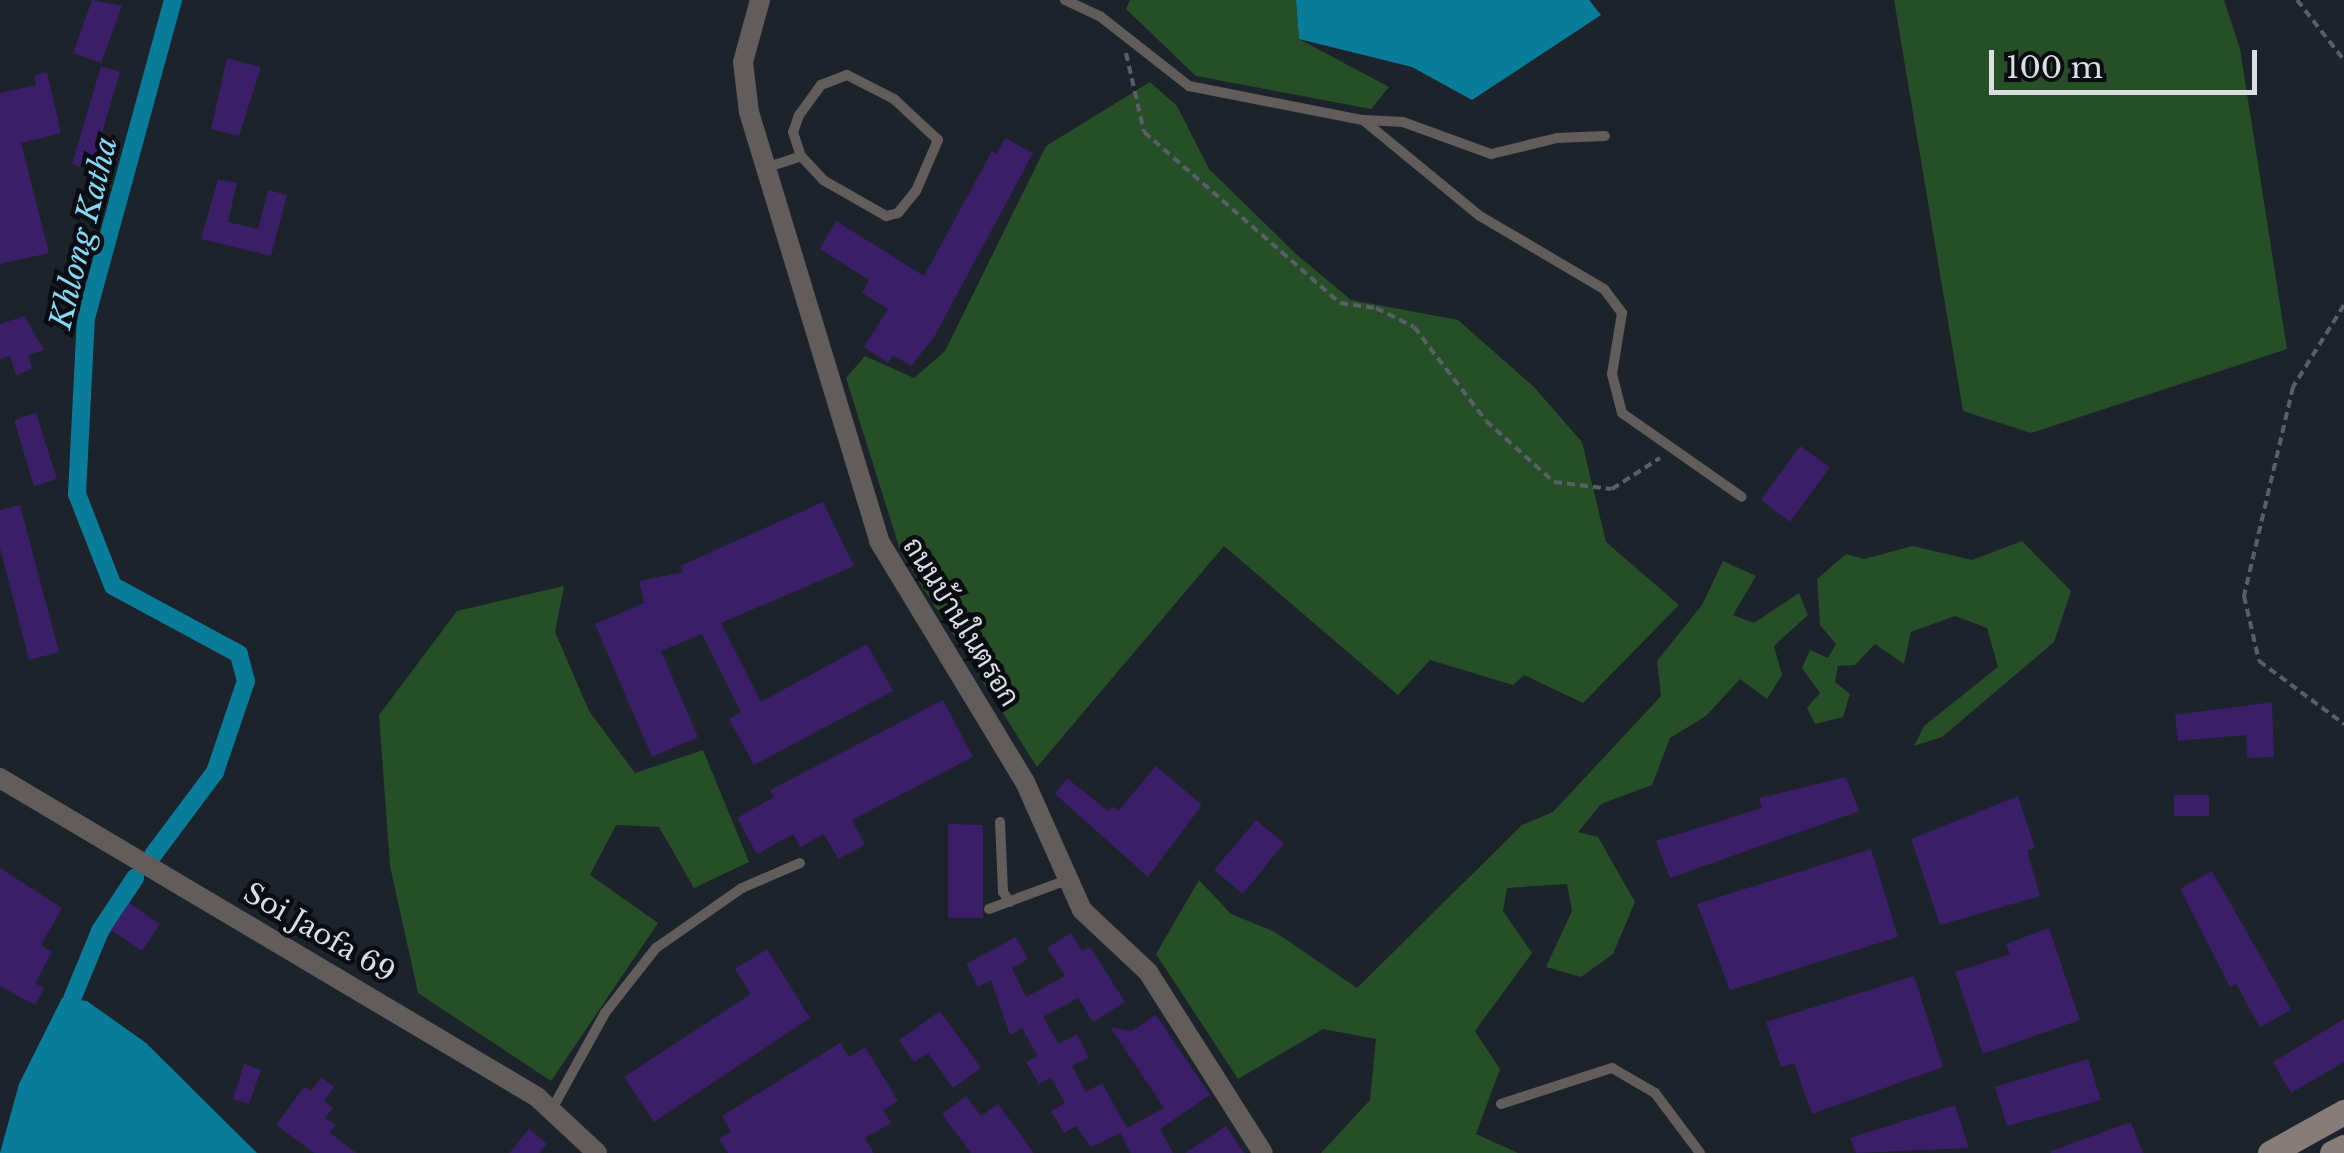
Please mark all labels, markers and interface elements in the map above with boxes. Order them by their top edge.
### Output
scale bar [1994,30,2262,92]
text: 100 m [2006,49,2103,86]
water label: Khlong Katha [43,133,125,333]
street label: ถนนบ้านในตรอก [896,531,1026,713]
street label: Soi Jaofa 69 [237,876,401,990]

